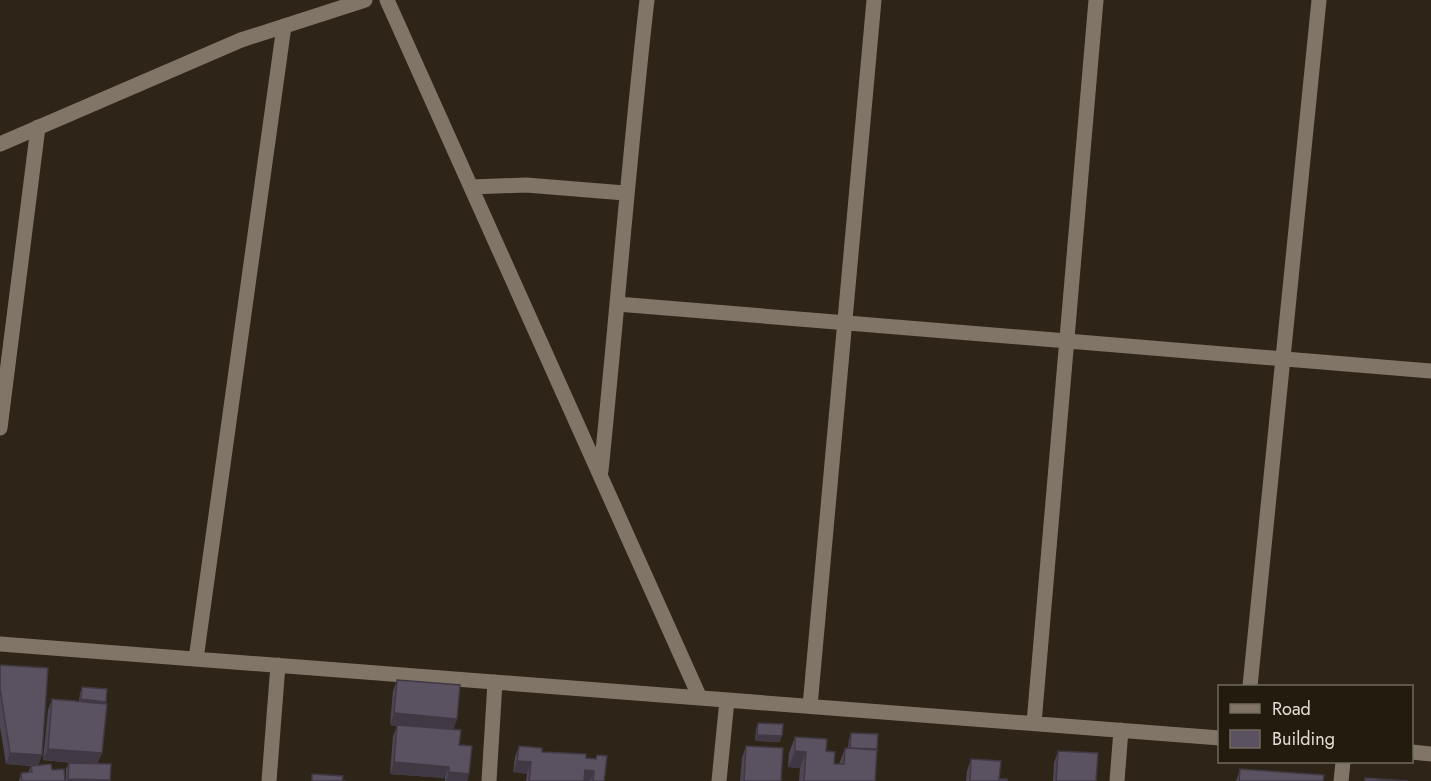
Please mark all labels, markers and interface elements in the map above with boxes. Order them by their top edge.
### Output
legend [1218,685,1413,763]
text: Road [1272,696,1311,722]
text: Building [1272,726,1335,752]

